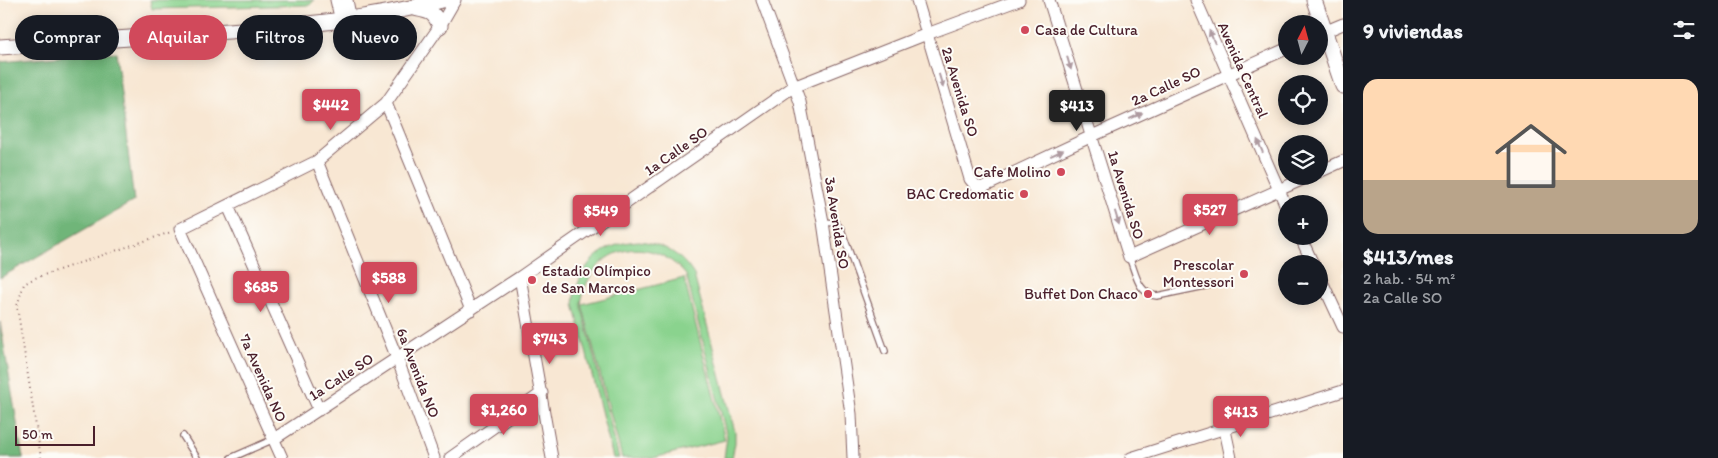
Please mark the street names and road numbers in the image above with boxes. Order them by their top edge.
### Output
street label: Avenida Central [1214,19,1272,121]
street label: 2a Avenida SO [938,45,982,139]
street label: 2a Calle SO [1128,62,1204,110]
street label: 1a Calle SO [641,122,711,179]
street label: 1a Avenida SO [1104,148,1148,242]
street label: 3a Avenida SO [821,176,853,271]
street label: 6a Avenida NO [393,326,443,421]
street label: 7a Avenida NO [236,331,290,425]
street label: 1a Calle SO [305,349,377,405]

